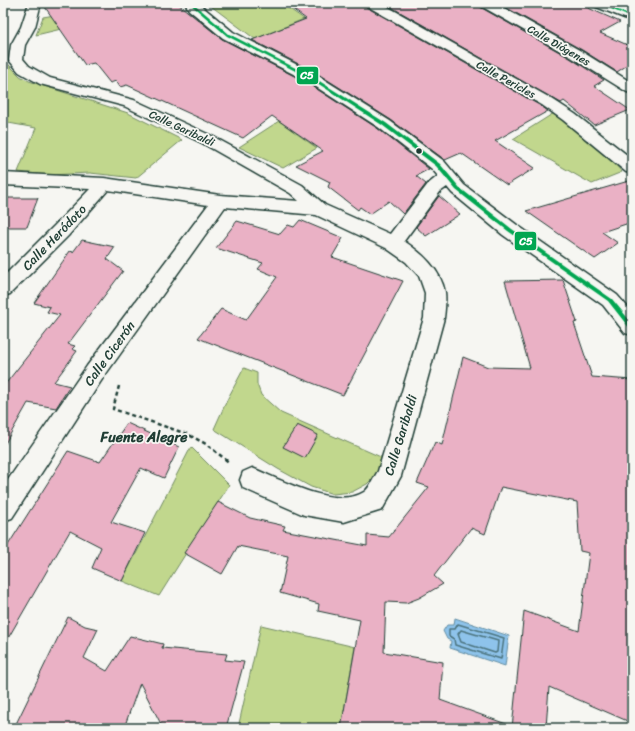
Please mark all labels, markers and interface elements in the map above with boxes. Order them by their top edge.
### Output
street label: Calle Diógenes [524,20,595,72]
street label: Calle Pericles [473,55,539,104]
line badge: C5 [296,66,319,85]
text: C5 [299,66,314,85]
street label: Calle Garibaldi [146,105,219,152]
unlabelled marker [414,146,424,156]
street label: Calle Heródoto [16,198,93,276]
line badge: C5 [514,231,537,251]
text: C5 [518,232,533,251]
street label: Calle Cicerón [78,316,141,391]
street label: Calle Garibaldi [377,391,424,478]
district label: Fuente Alegre [100,425,188,450]

